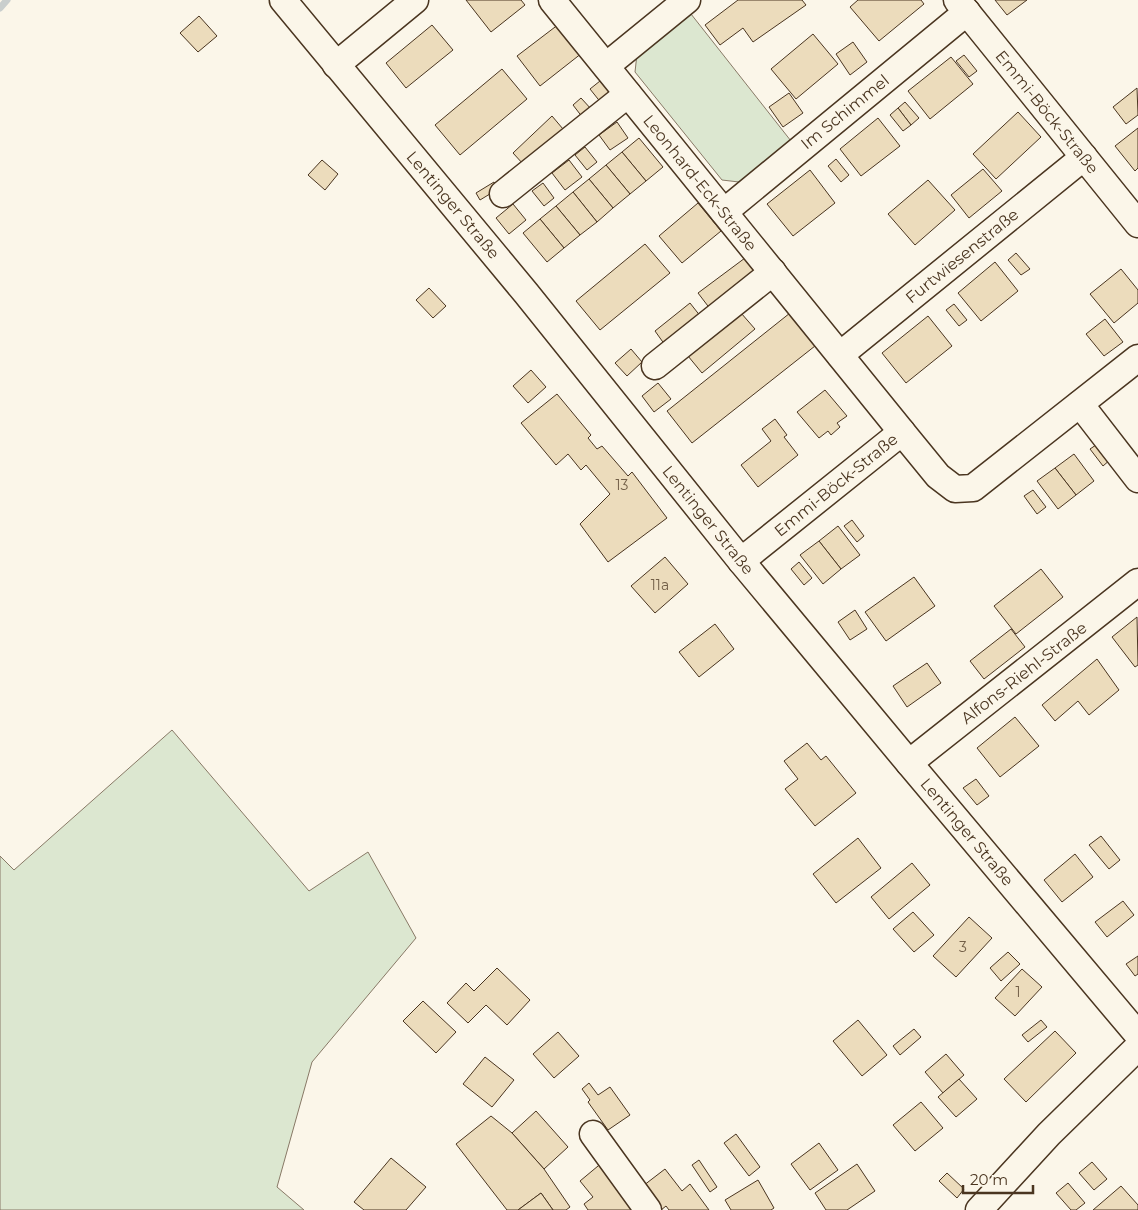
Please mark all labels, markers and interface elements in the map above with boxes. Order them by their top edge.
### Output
street label: Emmi-Böck-Straße [991,47,1103,177]
street label: Im Schimmel [797,71,893,153]
street label: Leonhard-Eck-Straße [639,111,761,255]
street label: Lentinger Straße [402,147,504,263]
street label: Furtwiesenstraße [902,205,1022,307]
street label: Emmi-Böck-Straße [771,429,901,541]
street label: Lentinger Straße [658,462,758,578]
house number: 13 [616,476,629,494]
house number: 11a [651,576,669,594]
street label: Alfons-Riehl-Straße [957,618,1091,728]
street label: Lentinger Straße [916,774,1018,890]
house number: 3 [959,938,967,956]
house number: 1 [1015,983,1021,1001]
scale bar [963,1162,1033,1194]
text: 20 m [970,1170,1008,1189]

